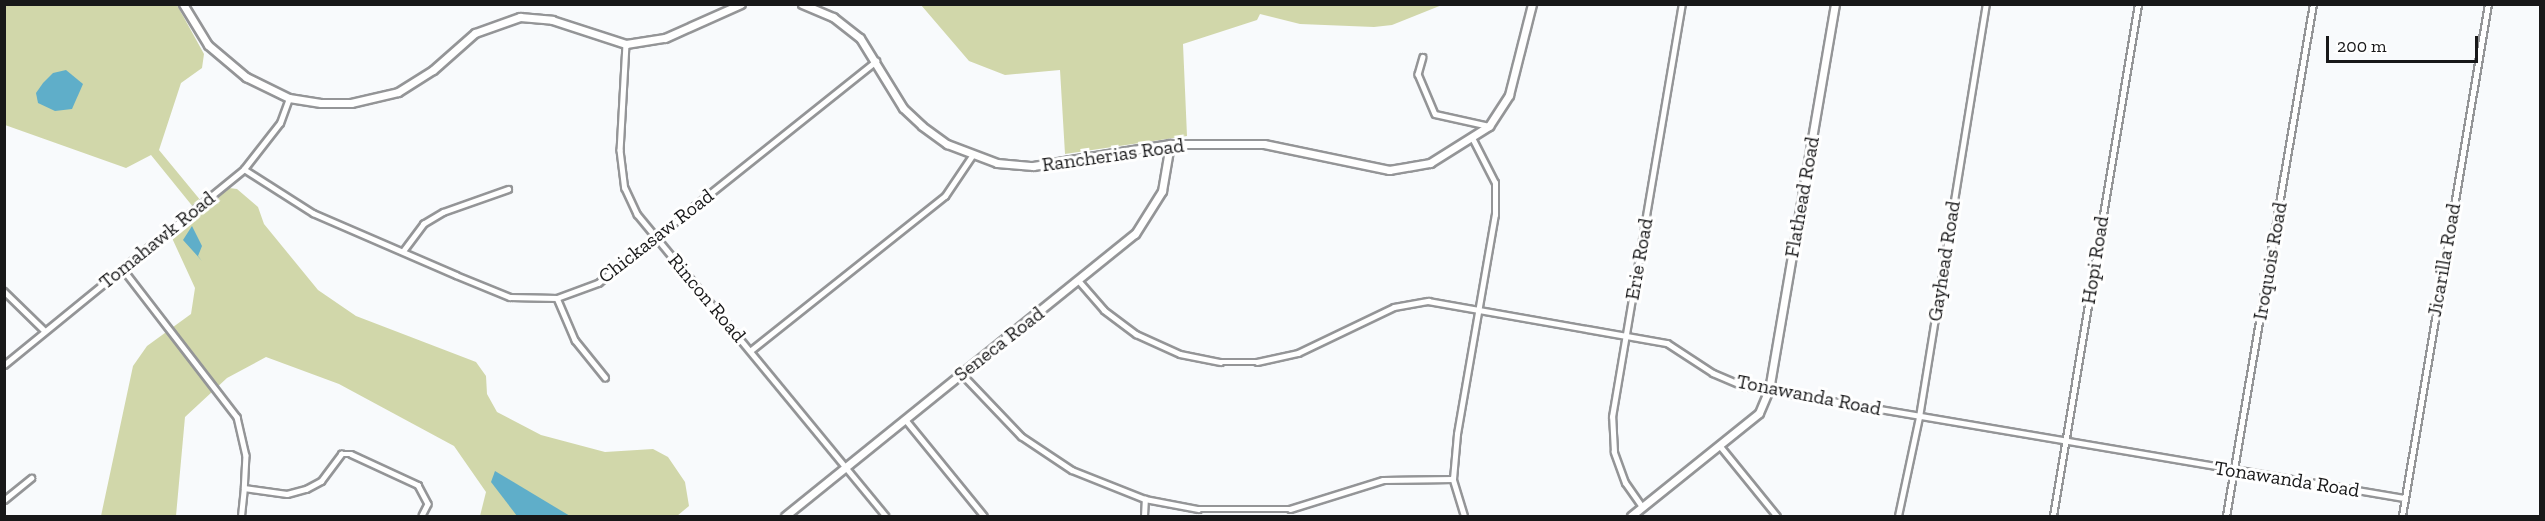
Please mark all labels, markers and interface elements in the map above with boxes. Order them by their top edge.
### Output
scale bar [2329,24,2480,62]
text: 200 m [2337,35,2387,57]
street label: Rancherias Road [1040,133,1186,177]
street label: Flathead Road [1780,135,1824,259]
street label: Chickasaw Road [593,183,719,289]
street label: Tomahawk Road [94,186,220,294]
street label: Gayhead Road [1923,199,1965,323]
street label: Iroquois Road [2248,200,2292,322]
street label: Jicarilla Road [2422,201,2466,319]
street label: Hopi Road [2076,214,2114,306]
street label: Erie Road [1620,216,1658,302]
street label: Rincon Road [663,249,751,347]
street label: Seneca Road [949,301,1049,387]
street label: Tonawanda Road [1735,369,1883,421]
street label: Tonawanda Road [2213,456,2361,502]

